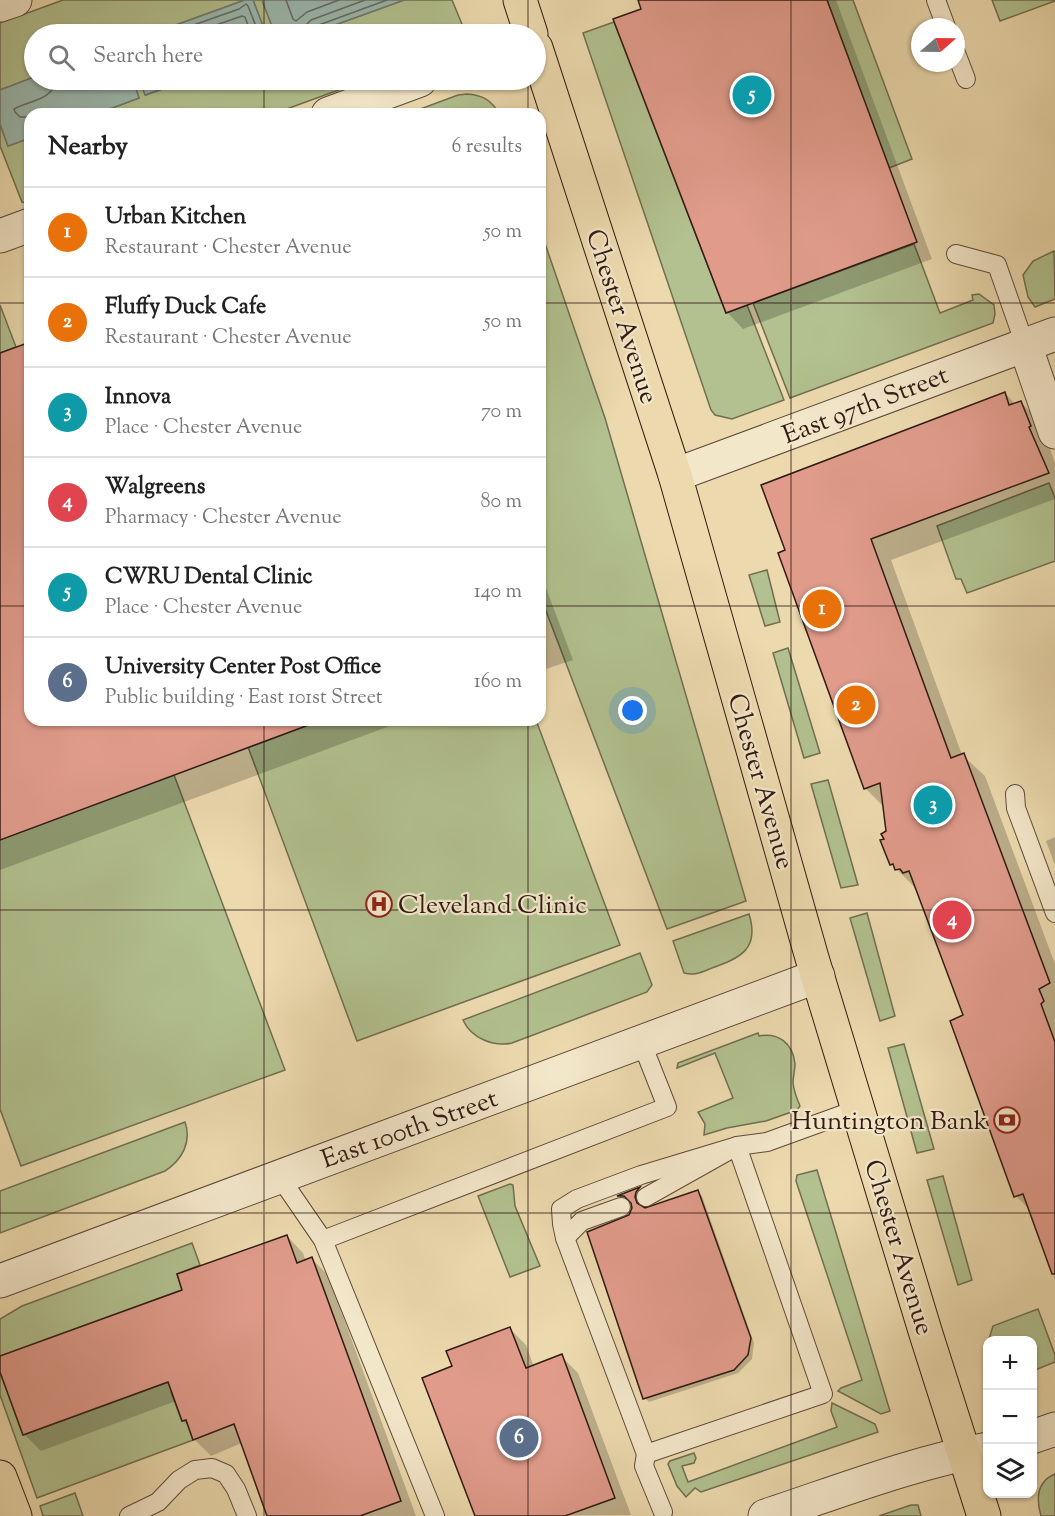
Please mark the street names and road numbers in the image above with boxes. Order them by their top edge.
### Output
street label: Chester Avenue [575,225,666,409]
street label: East 97th Street [778,358,954,455]
street label: Chester Avenue [717,689,802,874]
street label: East 100th Street [317,1081,503,1179]
street label: Chester Avenue [853,1156,942,1340]

